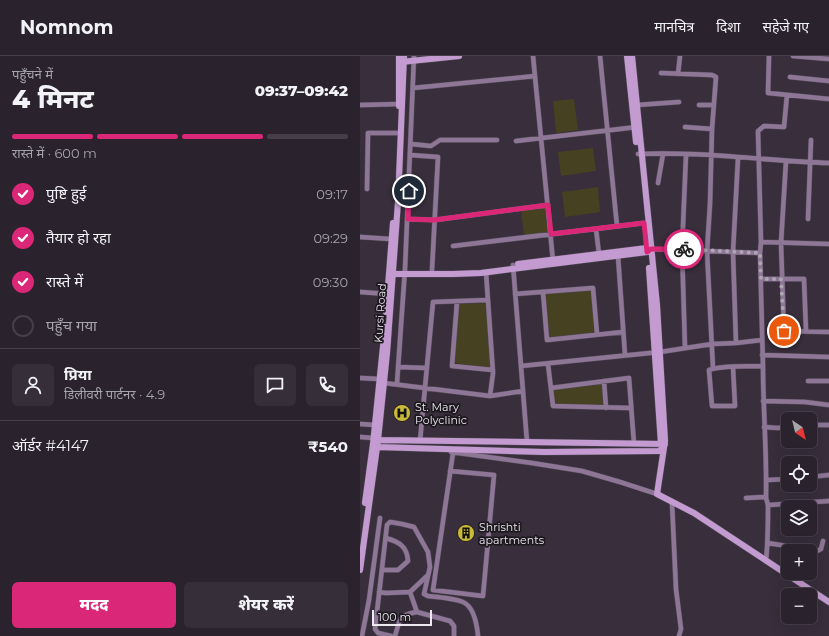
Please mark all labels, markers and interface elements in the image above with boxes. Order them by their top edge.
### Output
text: Nomnom [20,16,113,39]
text: मानचित्र [654,18,694,36]
text: दिशा [716,18,740,36]
text: सहेजे गए [762,18,809,36]
text: पहुँचने में [12,66,53,82]
text: 09:37–09:42 [255,81,348,100]
text: 4 मिनट [12,83,94,115]
text: रास्ते में · 600 m [12,145,97,161]
pin [392,174,426,208]
icon: home [398,180,420,202]
icon: check [12,183,34,205]
text: पुष्टि हुई [46,184,86,203]
text: 09:17 [316,186,348,202]
icon: check [12,227,34,249]
text: तैयार हो रहा [46,228,111,247]
courier [664,229,704,269]
text: 09:29 [313,230,348,246]
icon: bike [673,238,695,260]
icon: check [12,271,34,293]
text: रास्ते में [46,272,83,291]
text: 09:30 [313,274,348,290]
street label: Kursi Road [371,283,389,343]
pin [767,314,801,348]
text: पहुँच गया [46,316,97,335]
icon: bag [773,320,795,342]
button: person [12,364,54,406]
button: chat [254,364,296,406]
button: phone [306,364,348,406]
text: प्रिया [64,365,92,384]
text: डिलीवरी पार्टनर · 4.9 [64,386,165,402]
place label: St. Mary Polyclinic [415,400,467,427]
hospital icon: St. Mary Polyclinic [392,403,412,423]
north arrow [781,412,817,448]
map controls [781,412,817,624]
text: ऑर्डर #4147 [12,436,89,455]
text: ₹540 [308,437,348,456]
button: locate [781,456,817,492]
button: layers [781,500,817,536]
place label: Shrishti apartments [479,520,545,547]
building icon: Shrishti apartments [456,523,476,543]
button: + [781,544,817,580]
button: मदद [12,582,176,628]
button: शेयर करें [184,582,348,628]
button: − [781,588,817,624]
scale bar [372,608,432,627]
text: 100 m [378,610,411,624]

